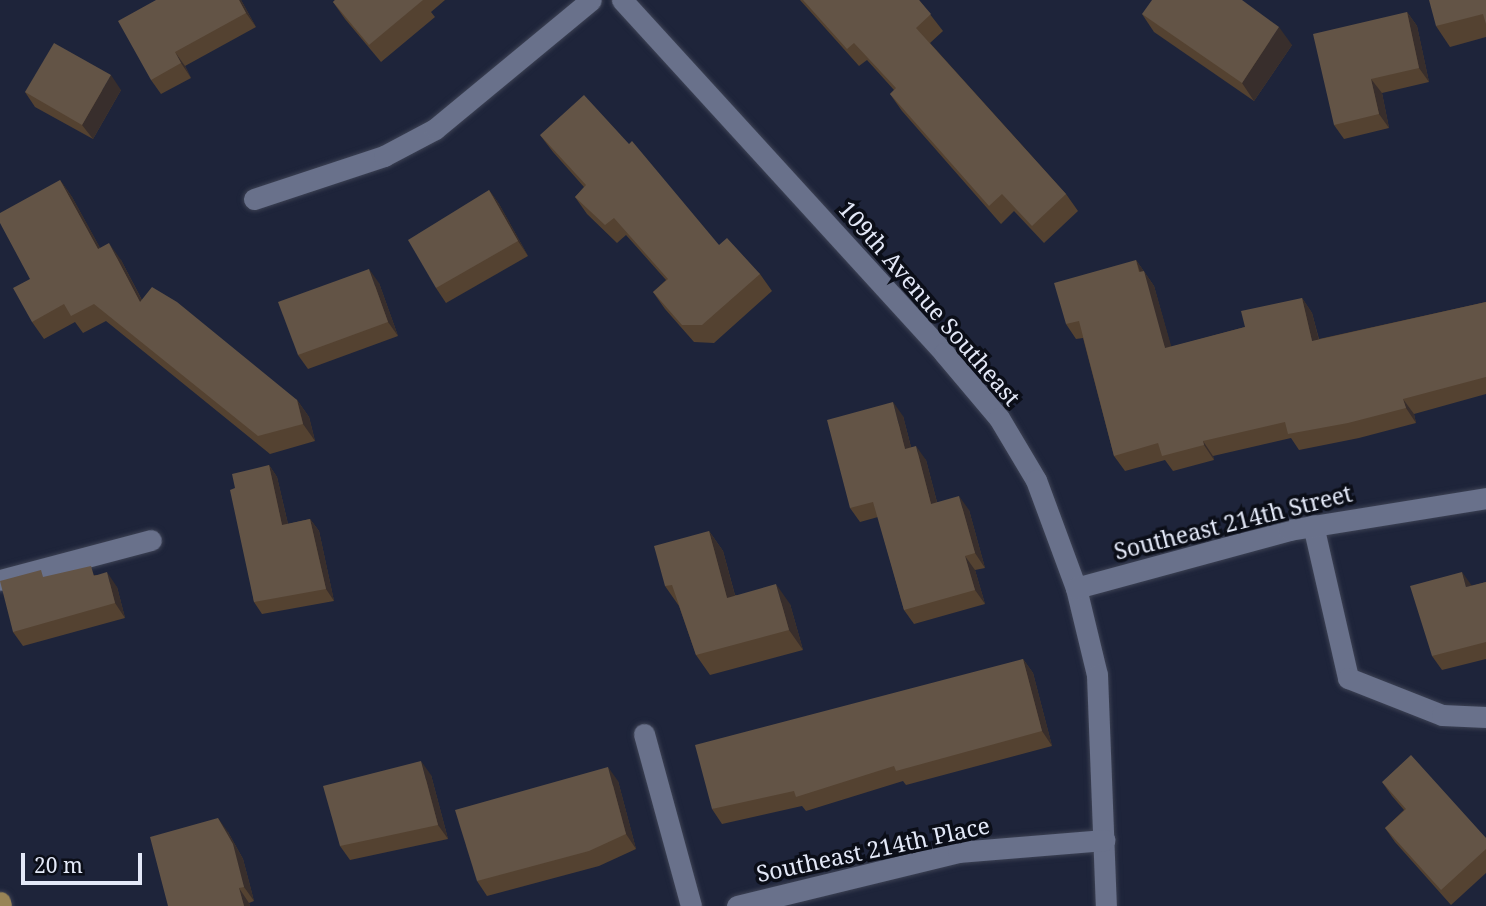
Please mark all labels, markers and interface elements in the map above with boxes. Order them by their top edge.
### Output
street label: 109th Avenue Southeast [834,195,1026,411]
street label: Southeast 214th Street [1111,479,1355,565]
street label: Southeast 214th Place [754,811,992,887]
scale bar [24,839,145,883]
text: 20 m [34,851,83,879]

